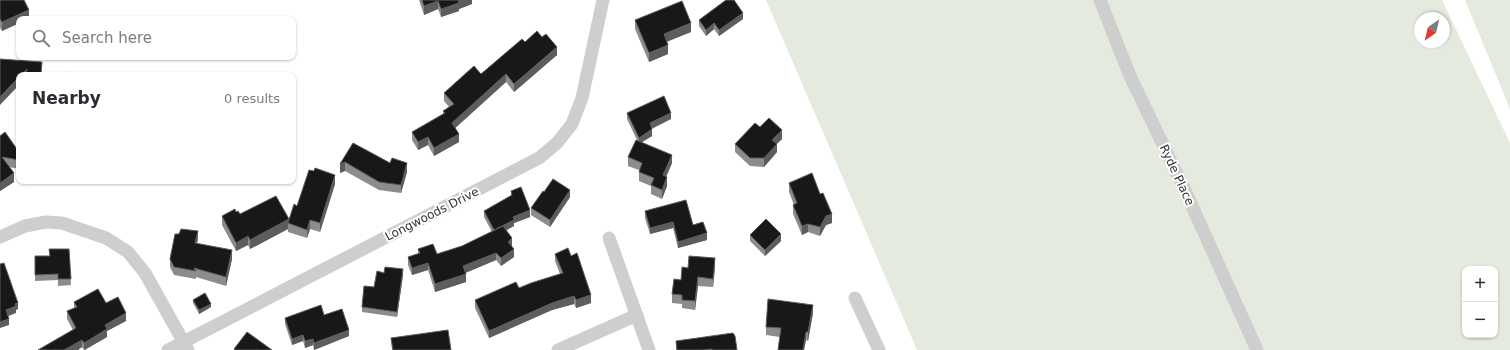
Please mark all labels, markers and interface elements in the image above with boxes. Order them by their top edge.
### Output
north arrow [1414,12,1450,48]
search box [16,16,296,60]
icon: search [30,27,52,49]
text: Search here [62,29,152,47]
text: Nearby [32,88,101,108]
text: 0 results [224,91,280,106]
street label: Ryde Place [1157,142,1197,208]
street label: Longwoods Drive [383,184,481,244]
map controls [1462,266,1498,338]
button: + [1462,266,1498,302]
button: − [1462,302,1498,338]

